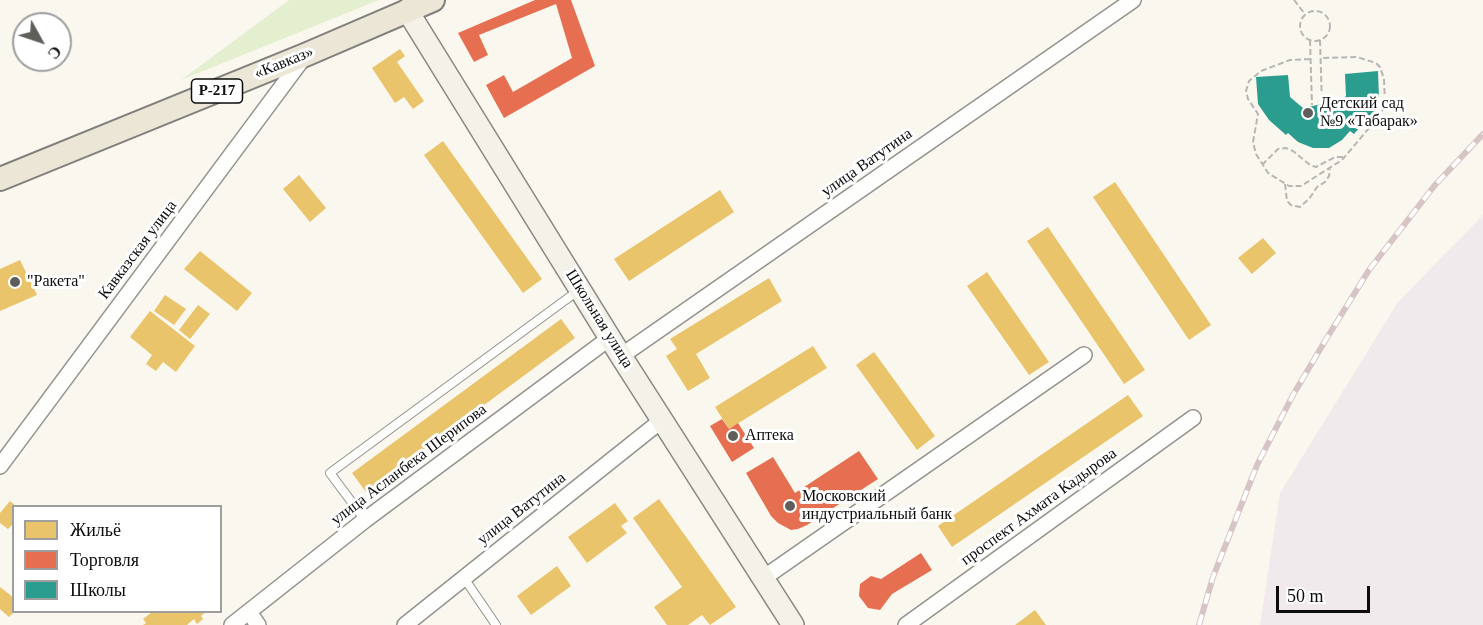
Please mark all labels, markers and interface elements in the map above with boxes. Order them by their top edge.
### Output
north arrow [12,12,72,72]
street label: «Кавказ» [252,42,316,84]
text: С [44,43,65,62]
road number: Р-217 [192,79,242,103]
place label: Детский сад №9 «Табарак» [1320,94,1418,132]
marker: Детский сад №9 «Табарак» [1301,106,1315,120]
street label: улица Ватутина [818,124,916,202]
street label: Кавказская улица [95,197,181,303]
street label: Школьная улица [561,266,637,372]
place label: "Ракета" [27,272,85,292]
marker: "Ракета" [8,275,22,289]
street label: улица Асланбека Шерипова [327,400,491,530]
place label: Аптека [745,426,794,446]
marker: Аптека [726,429,740,443]
street label: проспект Ахмата Кадырова [957,444,1121,570]
street label: улица Ватутина [474,469,570,549]
place label: Московский индустриальный банк [802,487,952,525]
marker: Московский индустриальный банк [783,499,797,513]
legend [12,505,222,613]
text: Жильё [70,520,121,540]
text: Торговля [70,550,139,570]
scale bar [1279,574,1374,612]
text: Школы [70,580,126,600]
text: 50 m [1287,586,1324,606]

